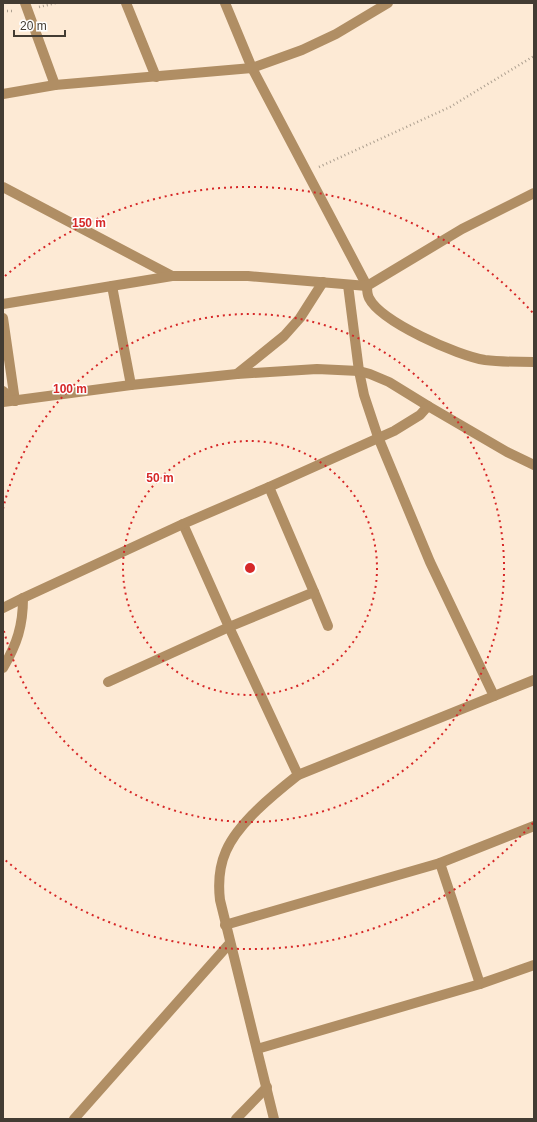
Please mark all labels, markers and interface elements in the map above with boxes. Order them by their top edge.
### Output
scale bar [14,12,65,38]
text: 20 m [20,19,47,33]
text: 150 m [72,216,106,230]
text: 100 m [53,382,87,396]
text: 50 m [146,471,174,485]
centre of rings [243,561,257,575]

